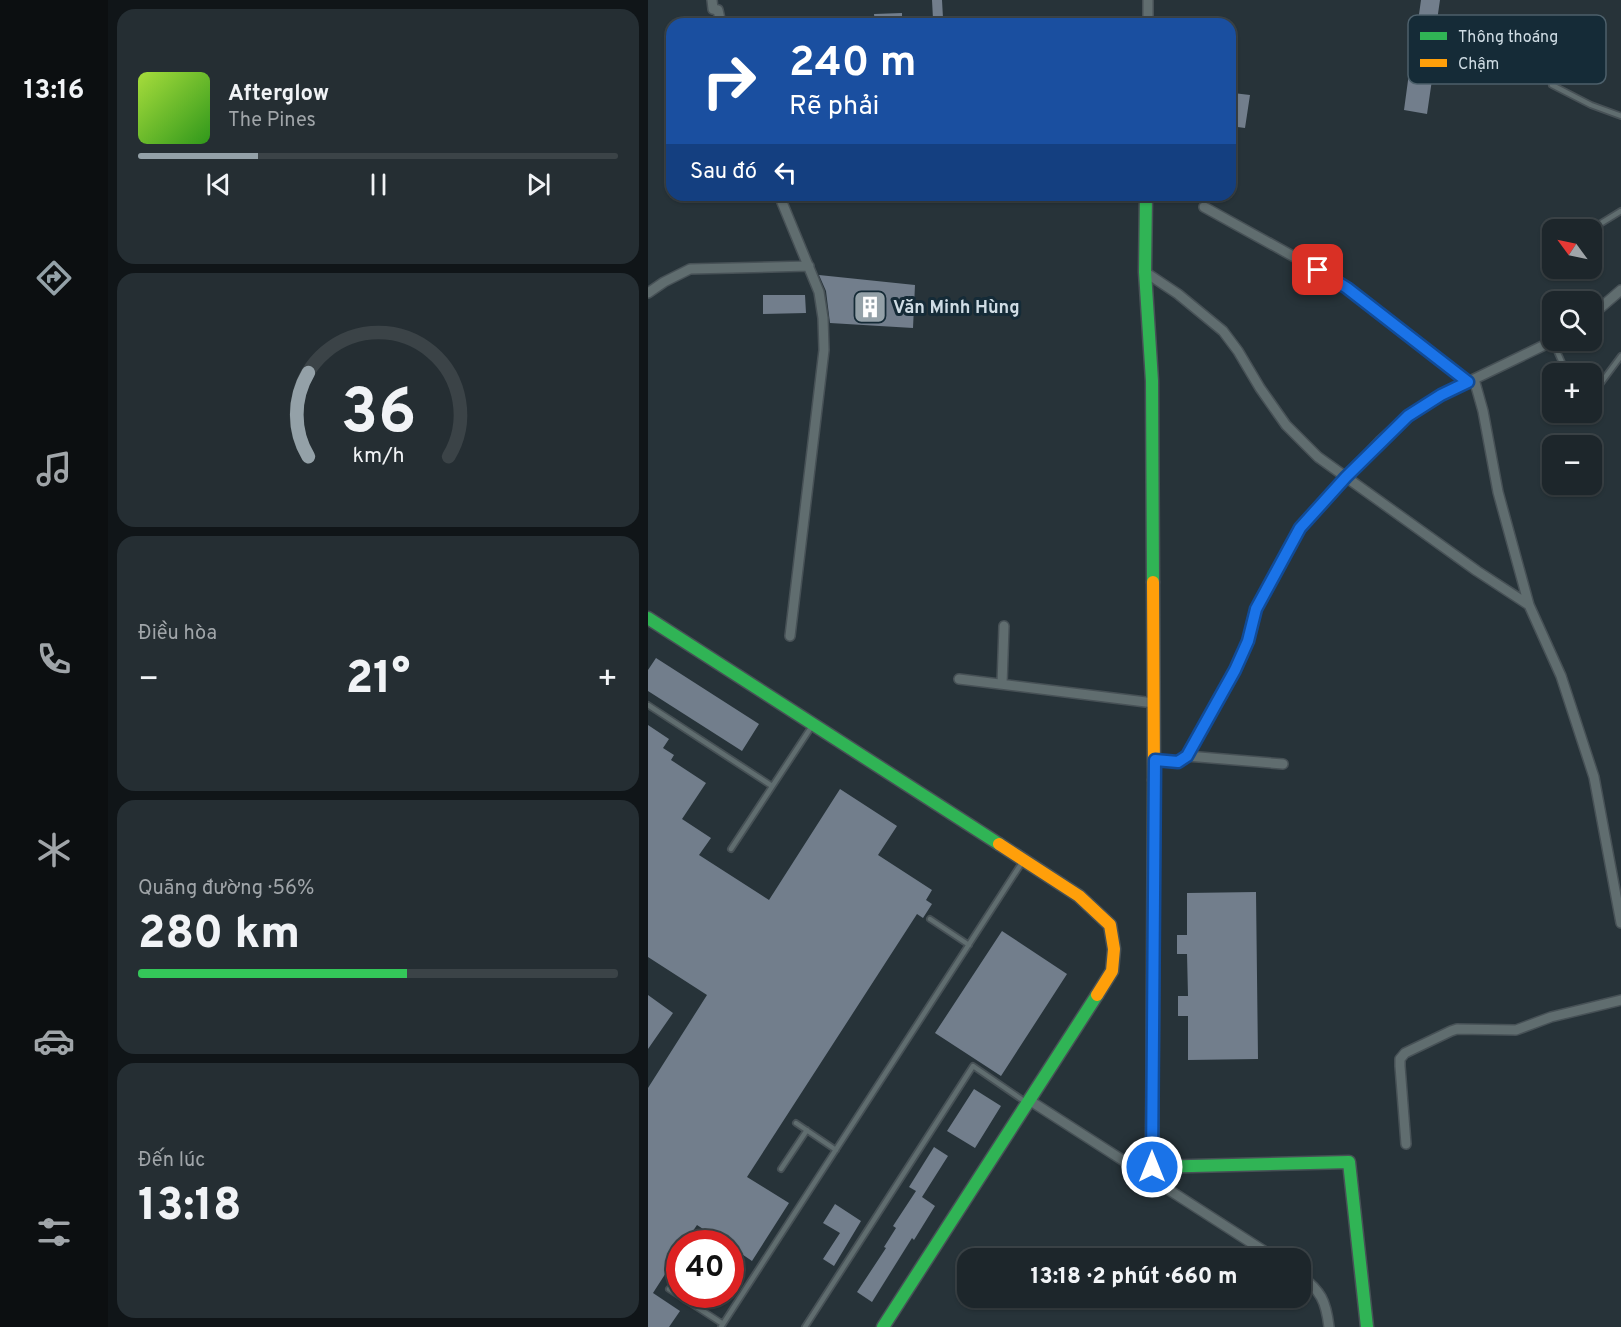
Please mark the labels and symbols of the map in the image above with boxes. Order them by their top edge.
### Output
legend [1408,15,1606,84]
text: Thông thoáng [1458,28,1558,48]
text: Chậm [1458,55,1499,75]
north arrow [1542,219,1602,279]
pin [1292,244,1343,295]
building icon: Văn Minh Hùng [852,289,888,325]
place label: Văn Minh Hùng [893,297,1020,320]
position arrow [1120,1135,1184,1199]
speed limit sign: 40 [666,1230,744,1308]

